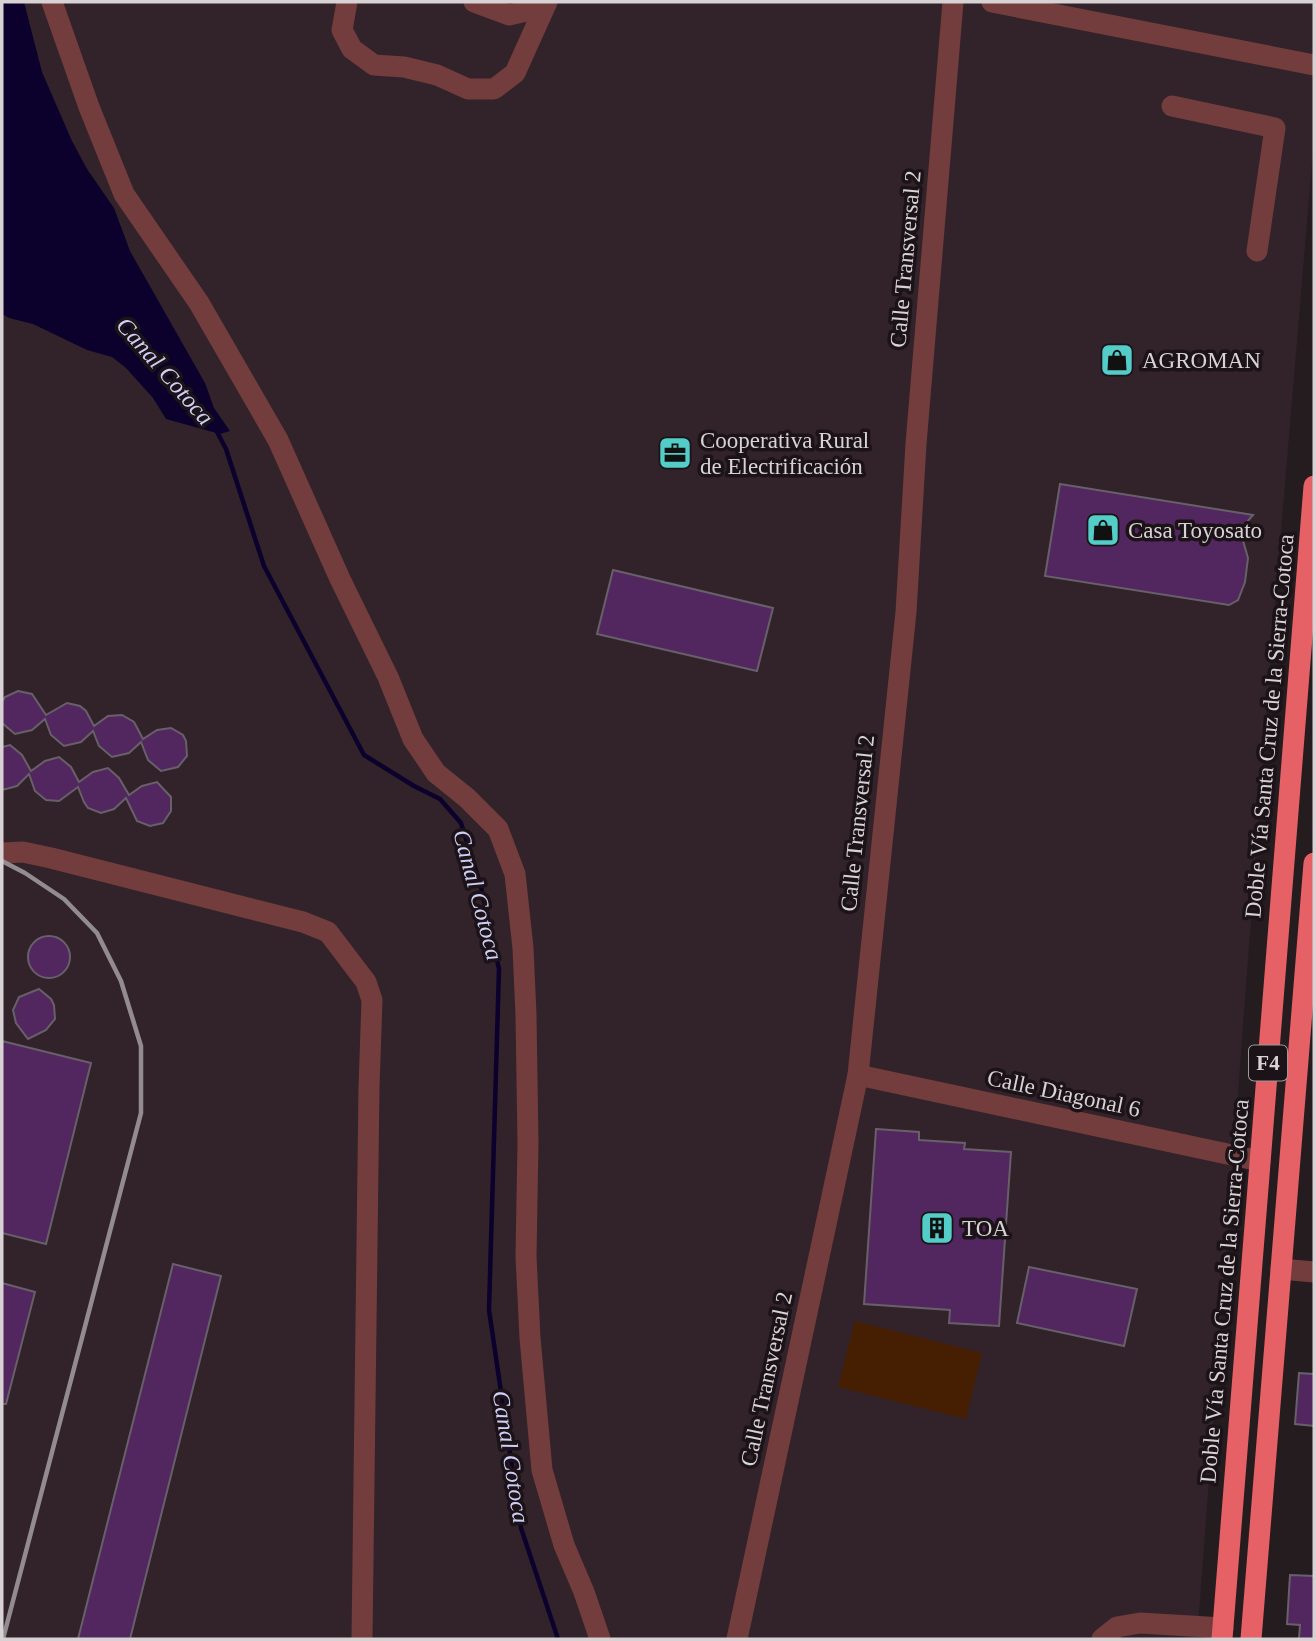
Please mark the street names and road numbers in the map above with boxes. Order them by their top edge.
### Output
street label: Calle Transversal 2 [885,169,926,349]
street label: Doble Vía Santa Cruz de la Sierra-Cotoca [1240,533,1299,919]
street label: Calle Transversal 2 [836,733,879,913]
road number: F4 [1249,1046,1287,1080]
street label: Calle Diagonal 6 [985,1065,1143,1122]
street label: Doble Vía Santa Cruz de la Sierra-Cotoca [1195,1098,1254,1484]
street label: Calle Transversal 2 [736,1290,797,1469]

